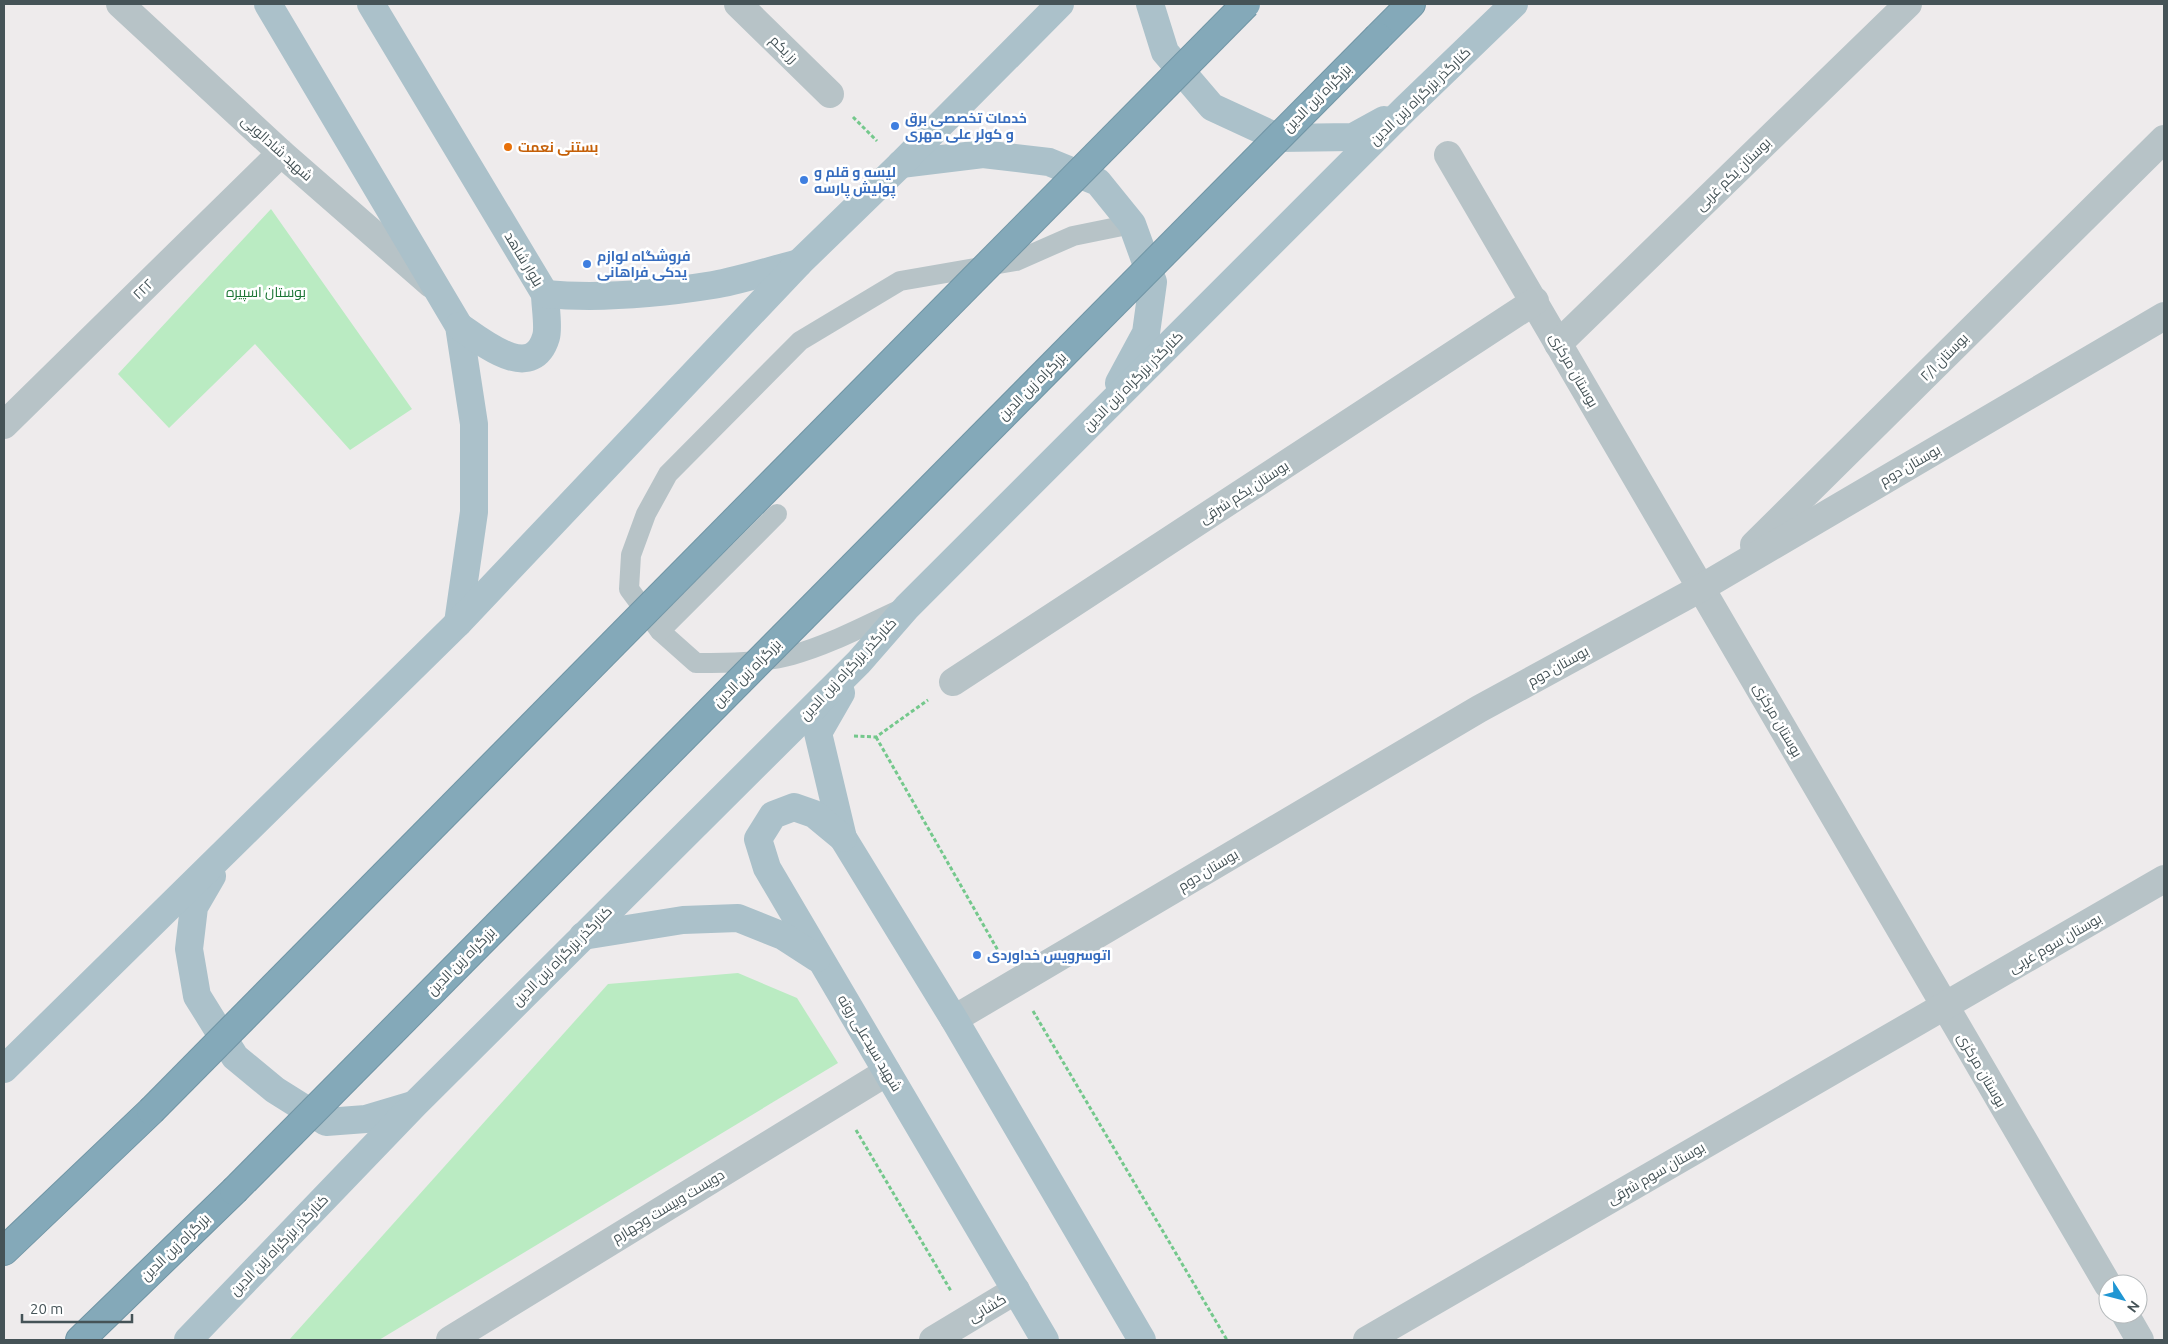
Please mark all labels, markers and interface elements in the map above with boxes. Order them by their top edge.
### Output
street label: رز یکم [765,32,801,68]
street label: کنارگذر بزرگراه زین الدین [1366,44,1474,148]
street label: بزرگراه زین الدین [1280,61,1354,135]
place label: خدمات تخصصی برق و کولر علی مهری [905,110,1027,143]
street label: شهید شادالویی [238,112,316,184]
marker: خدمات تخصصی برق و کولر علی مهری [889,120,901,132]
street label: بوستان یکم غربی [1692,134,1775,215]
place label: بستنی نعمت [518,139,598,156]
marker: بستنی نعمت [502,141,514,153]
place label: لیسه و قلم و پولیش پارسه [814,164,896,199]
marker: لیسه و قلم و پولیش پارسه [798,174,810,186]
street label: بلوار شاهد [501,229,547,289]
place label: فروشگاه لوازم یدکی فراهانی [597,248,691,281]
marker: فروشگاه لوازم یدکی فراهانی [581,258,593,270]
street label: ۲۲۲ [129,276,157,302]
park label: بوستان اسپیره [226,284,306,302]
street label: کنارگذر بزرگراه زین الدین [1080,328,1186,434]
street label: بوستان مرکزی [1546,330,1602,410]
street label: بوستان ۲/۱ [1917,330,1971,384]
street label: بزرگراه زین الدین [995,349,1069,423]
street label: بوستان دوم [1877,441,1944,490]
street label: بوستان یکم شرقی [1196,457,1293,528]
street label: کنارگذر بزرگراه زین الدین [796,615,900,723]
street label: بزرگراه زین الدین [710,636,784,710]
street label: بوستان دوم [1525,643,1592,691]
street label: بوستان مرکزی [1750,680,1806,760]
street label: بوستان دوم [1175,846,1242,896]
street label: کنارگذر بزرگراه زین الدین [509,903,615,1009]
street label: بوستان سوم غربی [2006,910,2105,978]
street label: بزرگراه زین الدین [424,924,498,998]
place label: اتوسرویس خداوردی [987,947,1111,964]
marker: اتوسرویس خداوردی [971,949,983,961]
street label: شهید سیدعلی روته [835,992,905,1094]
street label: بوستان مرکزی [1954,1030,2010,1110]
street label: بوستان سوم شرقی [1605,1139,1708,1209]
street label: دویست وبیست وچهارم [609,1166,728,1248]
street label: کنارگذر بزرگراه زین الدین [227,1191,331,1299]
street label: بزرگراه زین الدین [137,1210,213,1284]
north arrow [2098,1274,2148,1324]
street label: کشانی [965,1291,1009,1325]
scale bar [22,1292,132,1324]
text: N [2124,1298,2143,1316]
text: 20 m [30,1300,63,1317]

